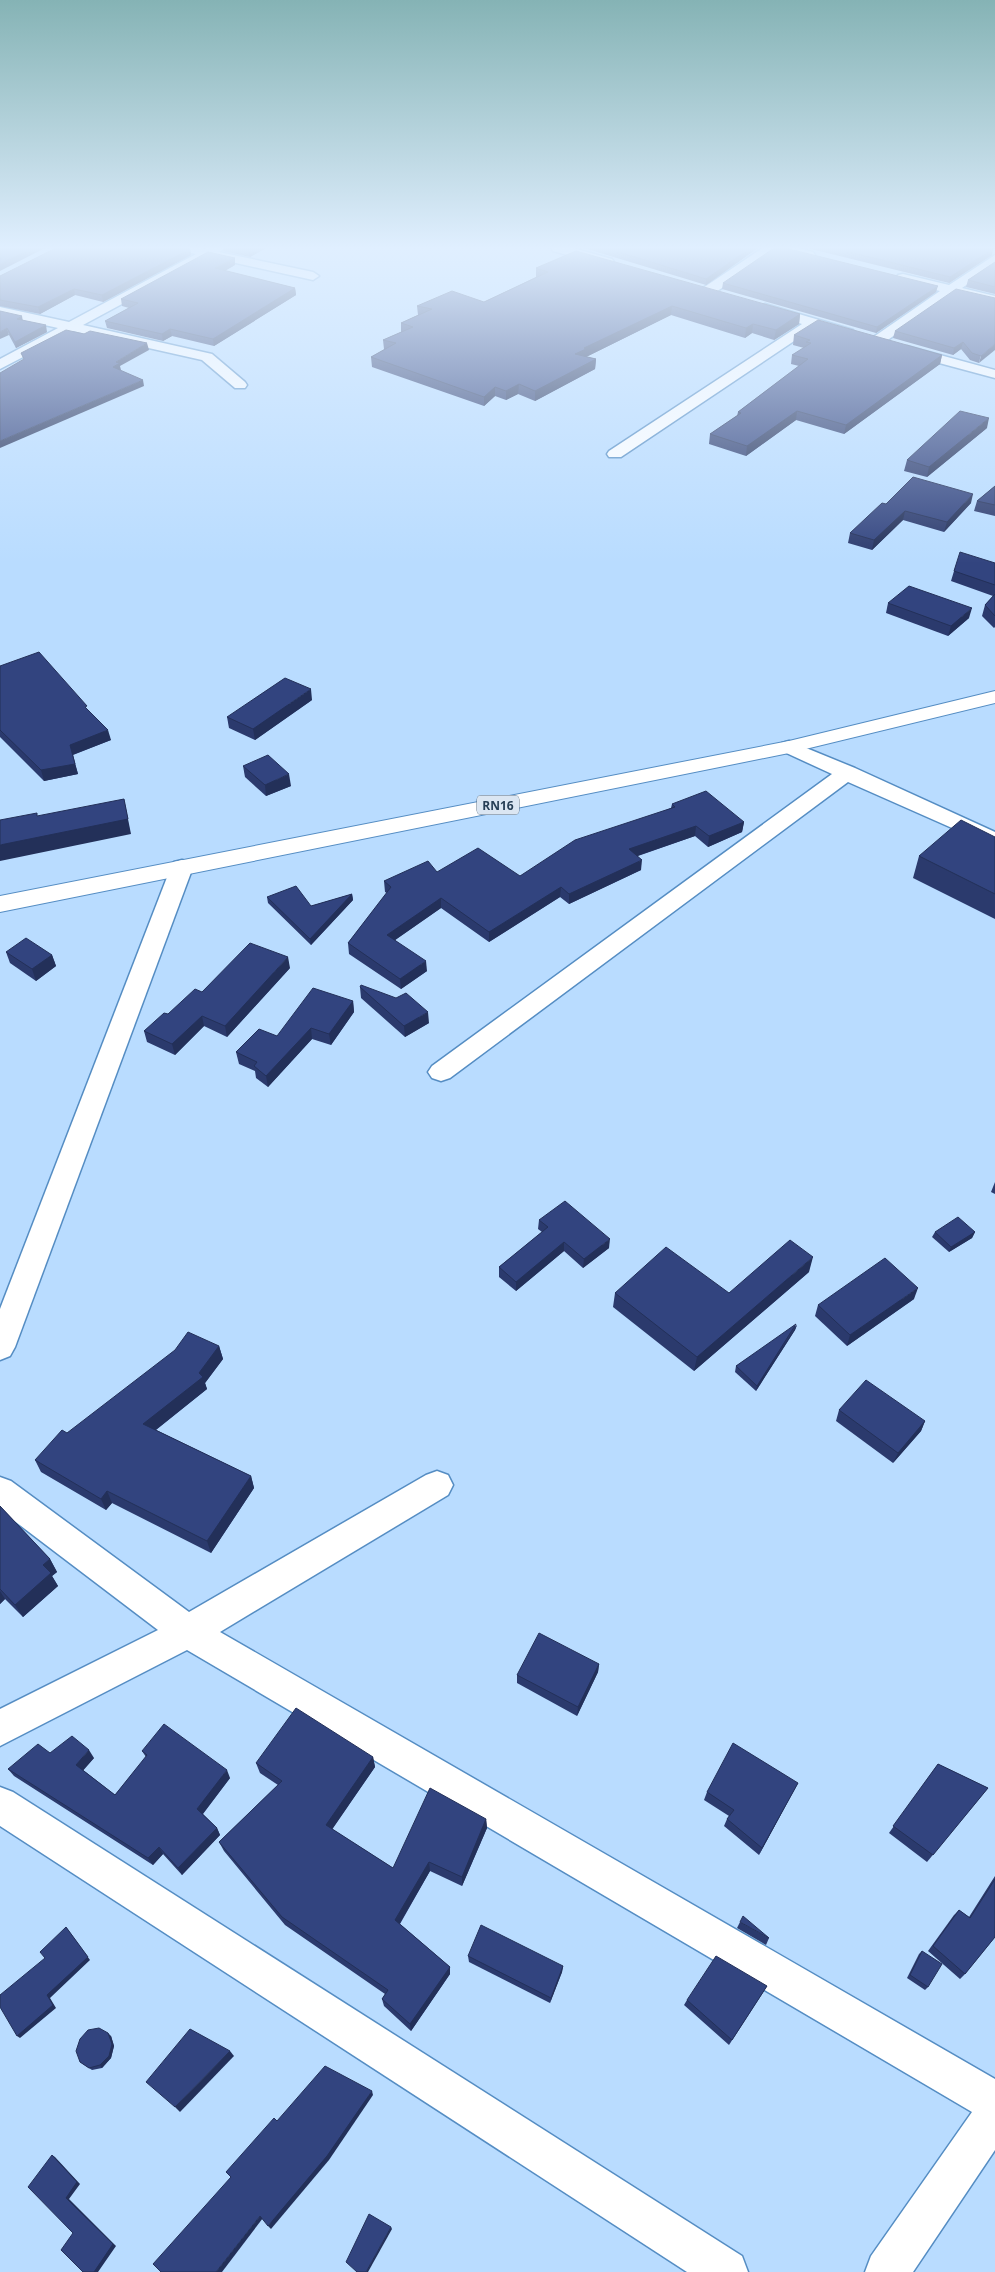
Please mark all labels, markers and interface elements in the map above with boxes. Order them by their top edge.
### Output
road number: RN16 [477,796,519,814]

